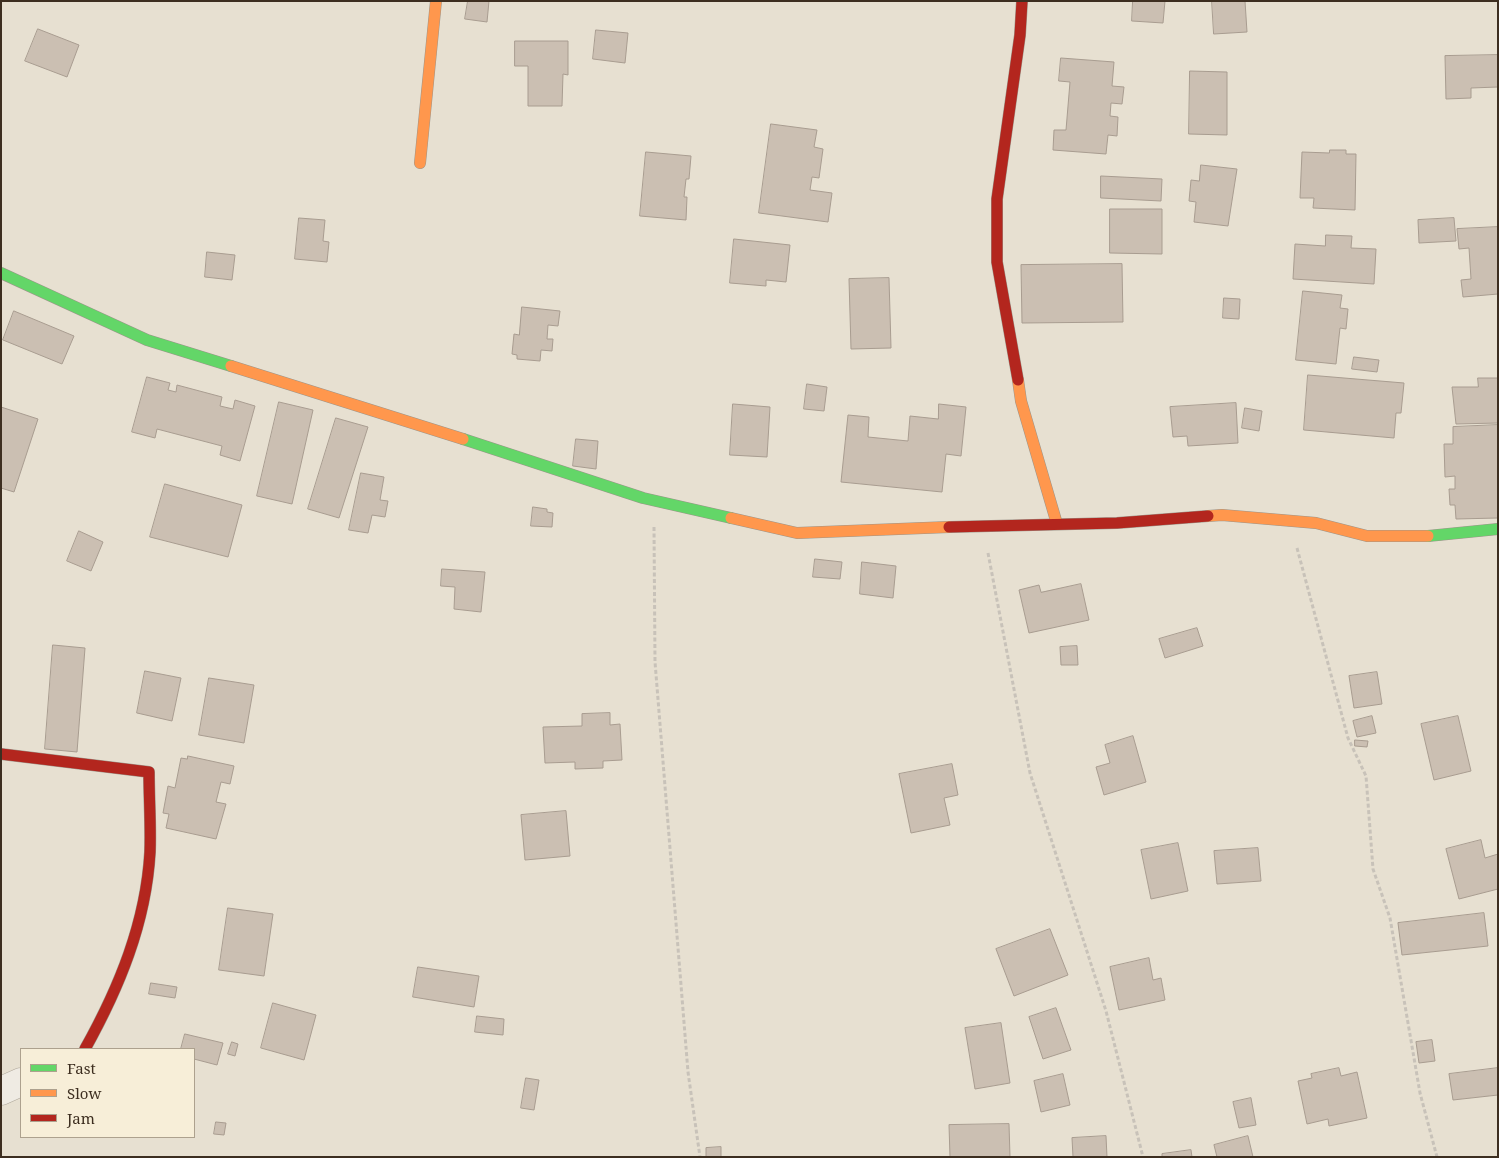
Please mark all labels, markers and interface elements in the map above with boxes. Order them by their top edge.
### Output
legend [20,1048,195,1138]
text: Fast [67,1058,96,1078]
text: Slow [67,1083,101,1103]
text: Jam [67,1108,95,1128]

